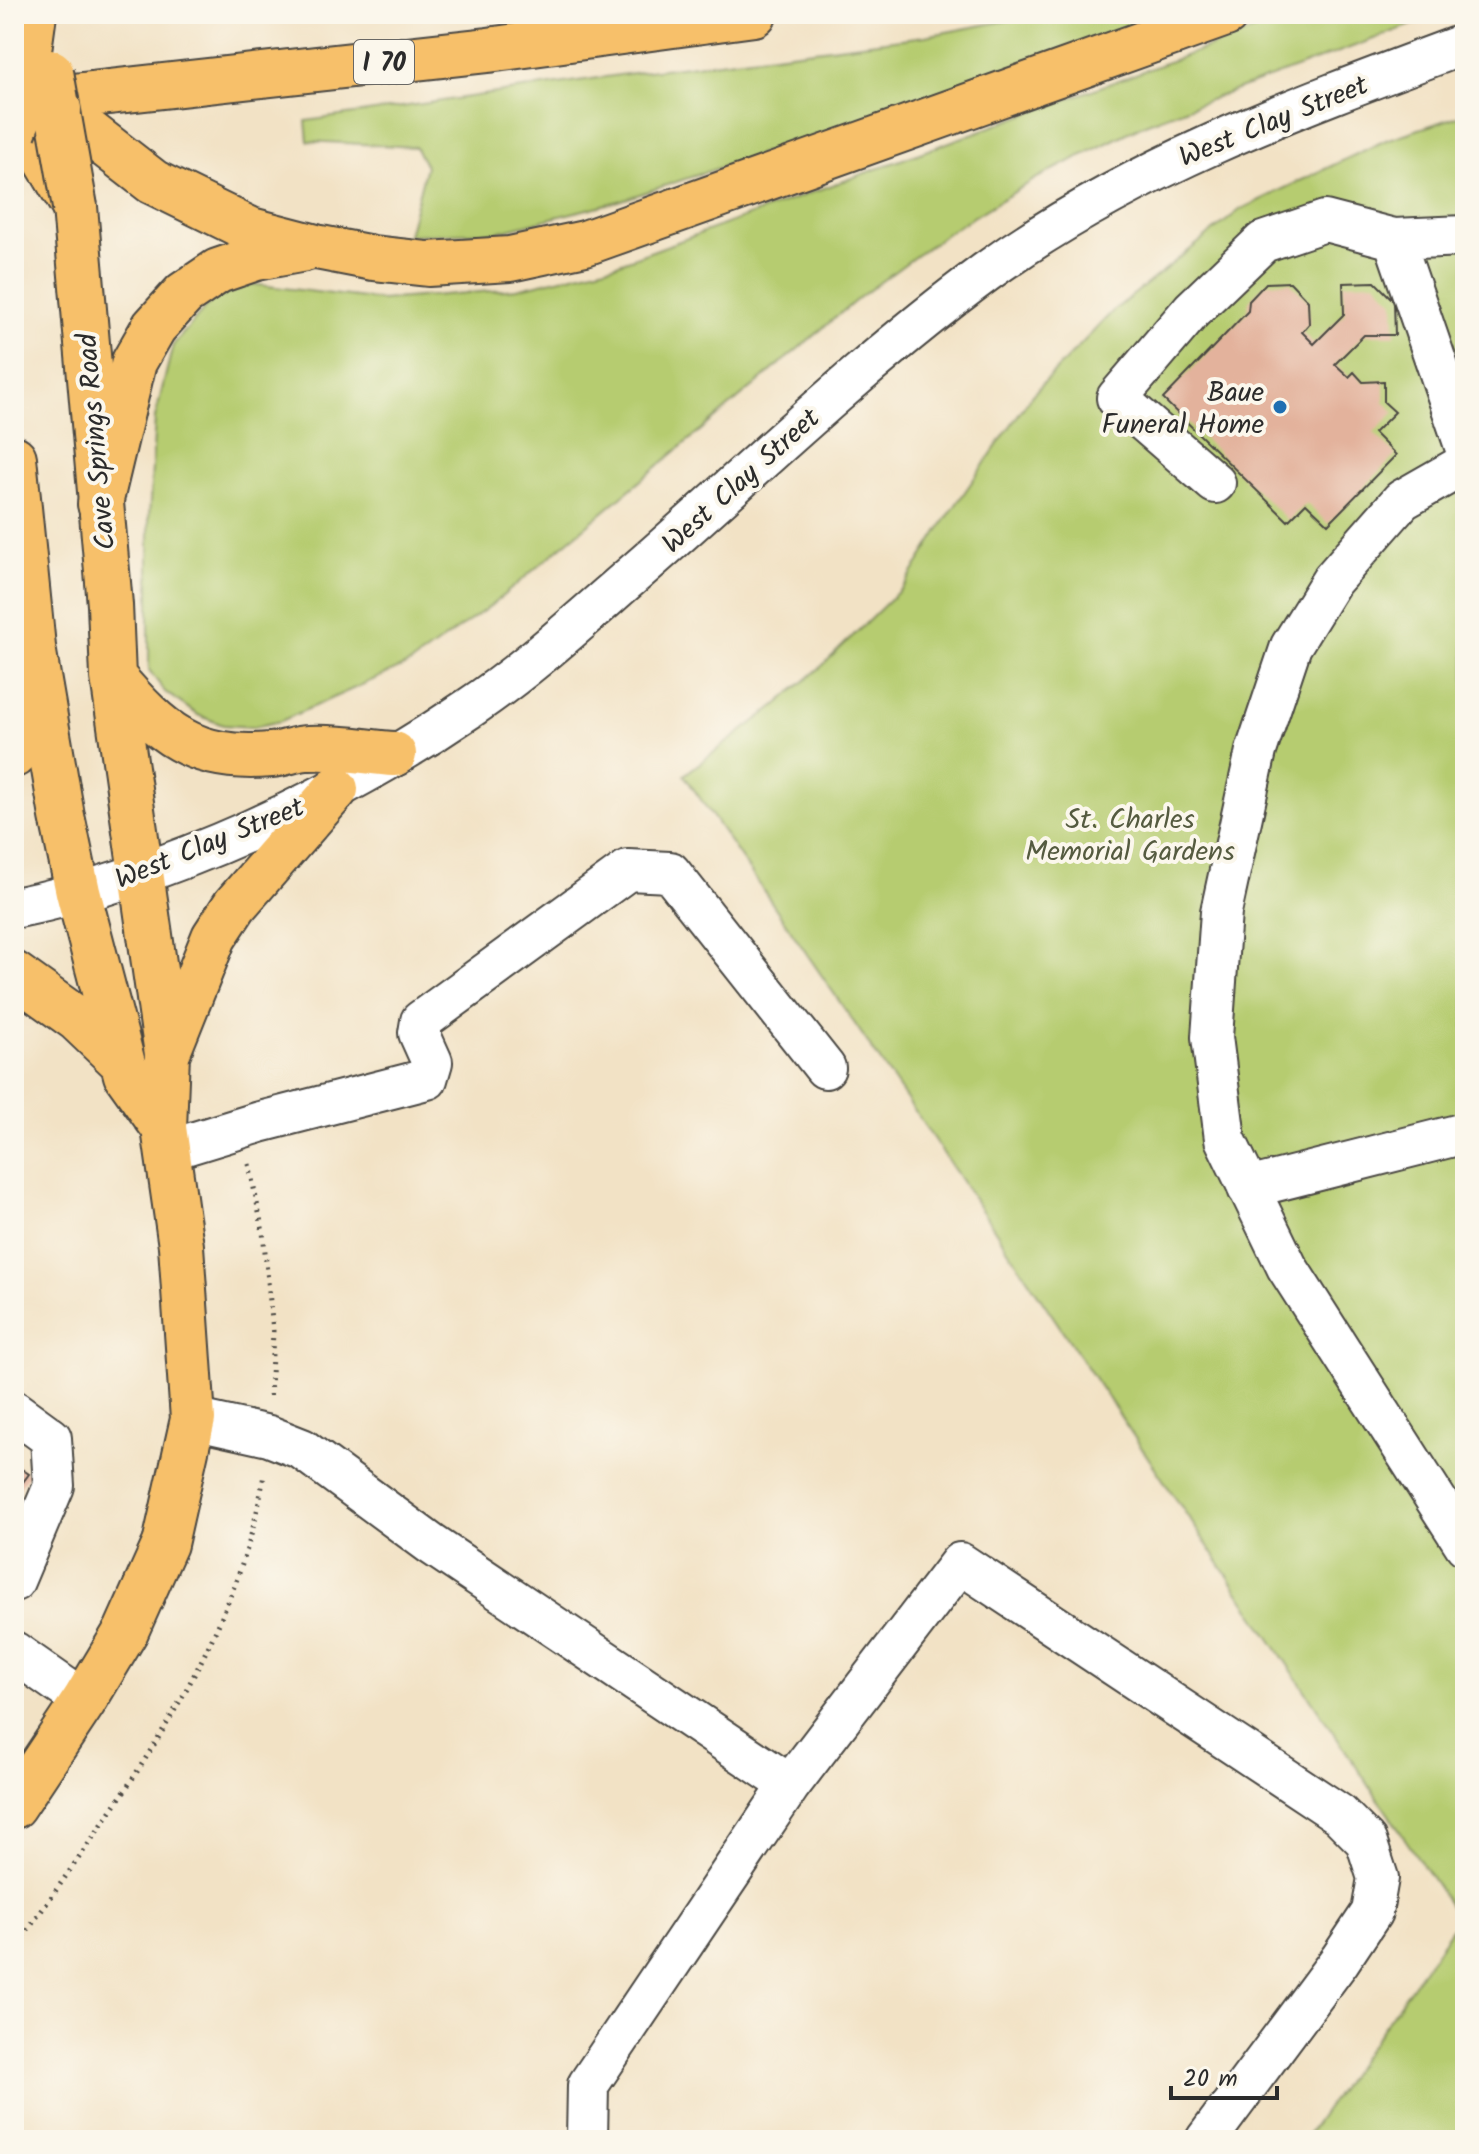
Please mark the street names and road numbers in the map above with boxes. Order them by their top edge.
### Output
road number: I 70 [354,40,414,84]
street label: West Clay Street [1172,63,1376,181]
street label: Cave Springs Road [66,331,129,552]
street label: West Clay Street [652,397,832,566]
street label: West Clay Street [108,785,312,903]

